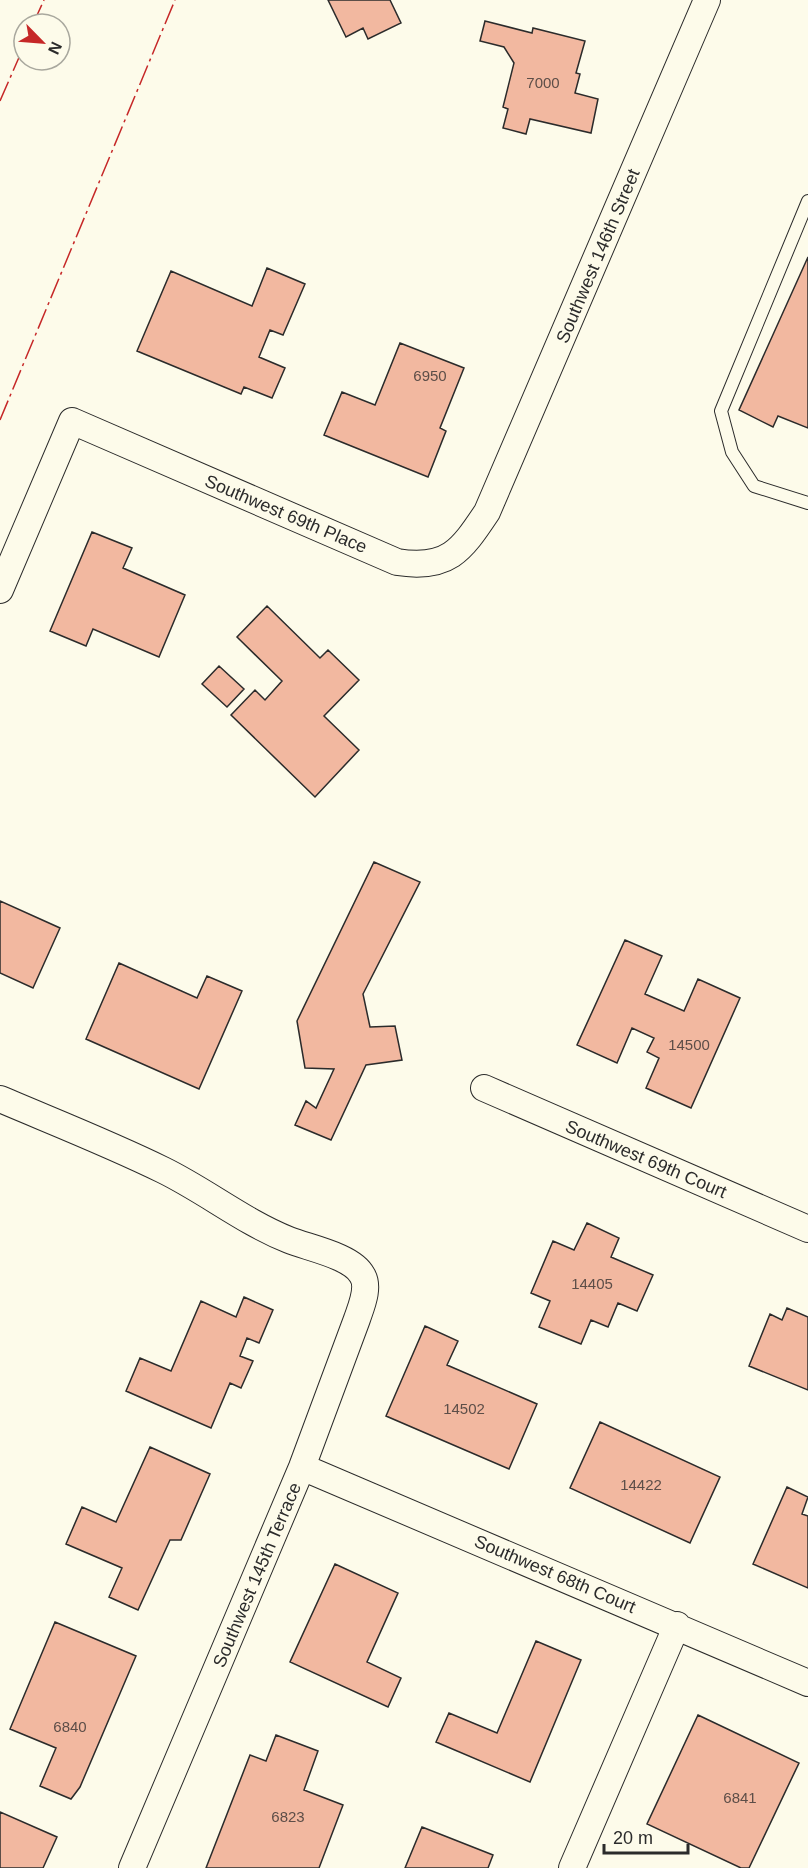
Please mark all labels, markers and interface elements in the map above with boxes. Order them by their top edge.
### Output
north arrow [12,12,72,72]
text: N [45,39,65,57]
house number: 7000 [526,74,560,91]
street label: Southwest 146th Street [552,166,644,346]
house number: 6950 [413,367,447,384]
street label: Southwest 69th Place [202,471,370,557]
house number: 14500 [668,1036,710,1053]
street label: Southwest 69th Court [562,1116,730,1202]
house number: 14405 [571,1275,613,1292]
house number: 14502 [443,1400,485,1417]
house number: 14422 [620,1476,662,1493]
street label: Southwest 145th Terrace [209,1480,305,1670]
street label: Southwest 68th Court [471,1531,639,1617]
house number: 6840 [53,1718,87,1735]
house number: 6841 [723,1789,757,1806]
house number: 6823 [271,1808,305,1825]
scale bar [604,1817,688,1855]
text: 20 m [613,1828,653,1848]

